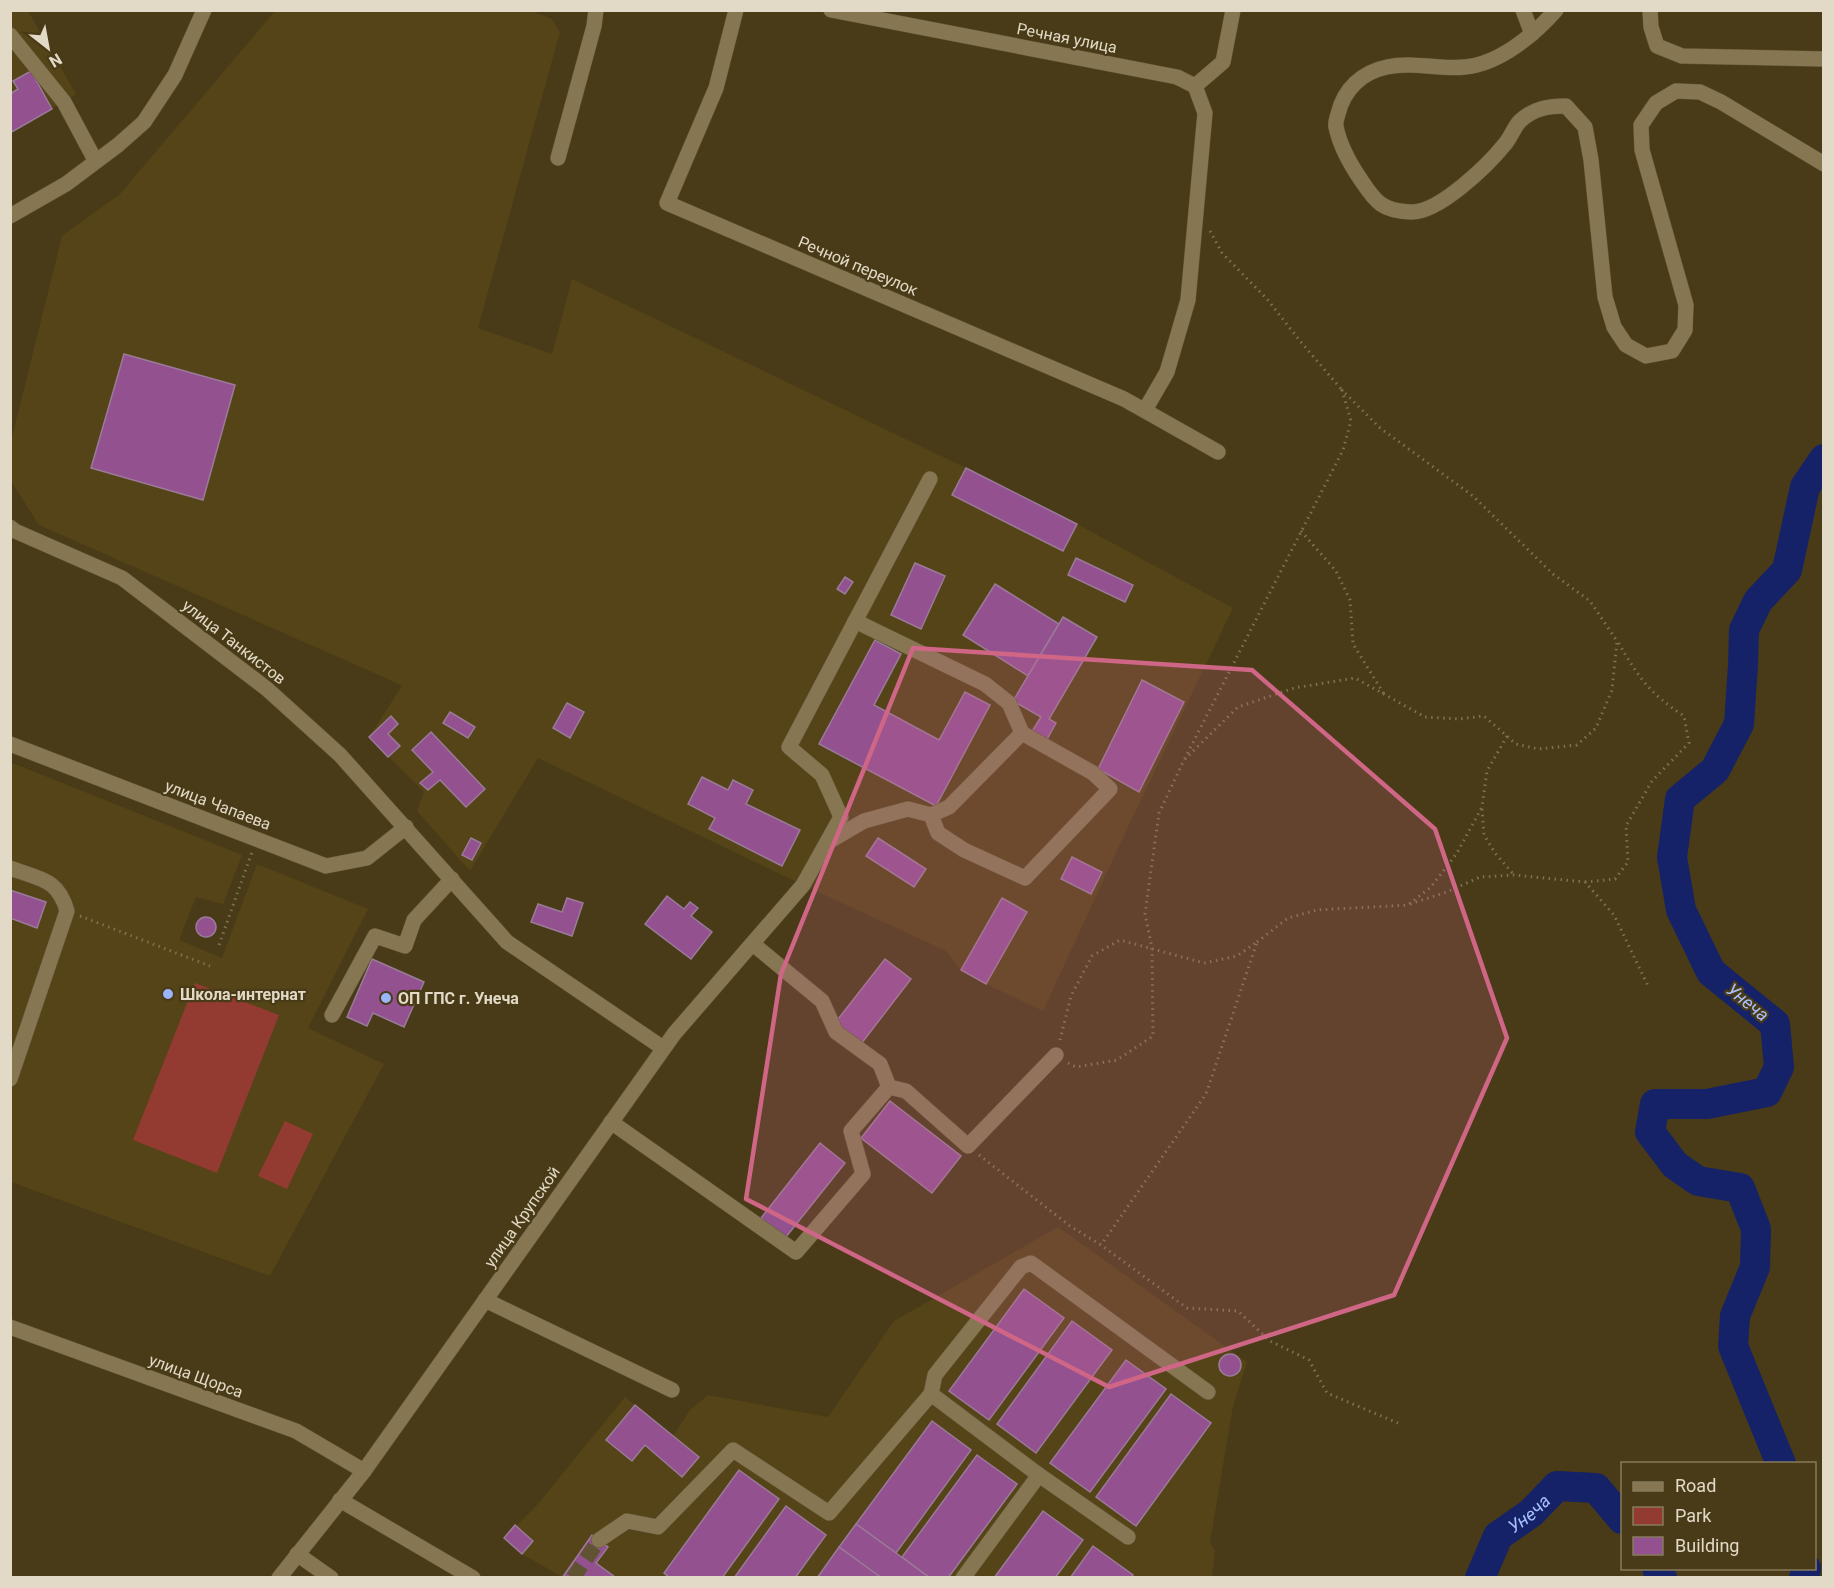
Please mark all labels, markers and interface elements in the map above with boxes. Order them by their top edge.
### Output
north arrow [18,18,78,78]
street label: Речная улица [1015,19,1119,57]
text: N [46,49,65,71]
street label: Речной переулок [795,232,921,300]
street label: улица Танкистов [178,596,290,688]
street label: улица Чапаева [162,776,274,834]
water label: Унеча [1723,979,1773,1025]
place label: Школа-интернат [180,985,306,1004]
marker: Школа-интернат [161,987,175,1001]
place label: ОП ГПС г. Унеча [398,989,519,1008]
marker: ОП ГПС г. Унеча [379,991,393,1005]
street label: улица Крупской [480,1163,564,1271]
street label: улица Щорса [146,1350,246,1402]
legend [1621,1462,1816,1570]
text: Road [1675,1475,1716,1496]
water label: Унеча [1504,1490,1554,1537]
text: Park [1675,1505,1712,1526]
text: Building [1675,1535,1739,1556]

